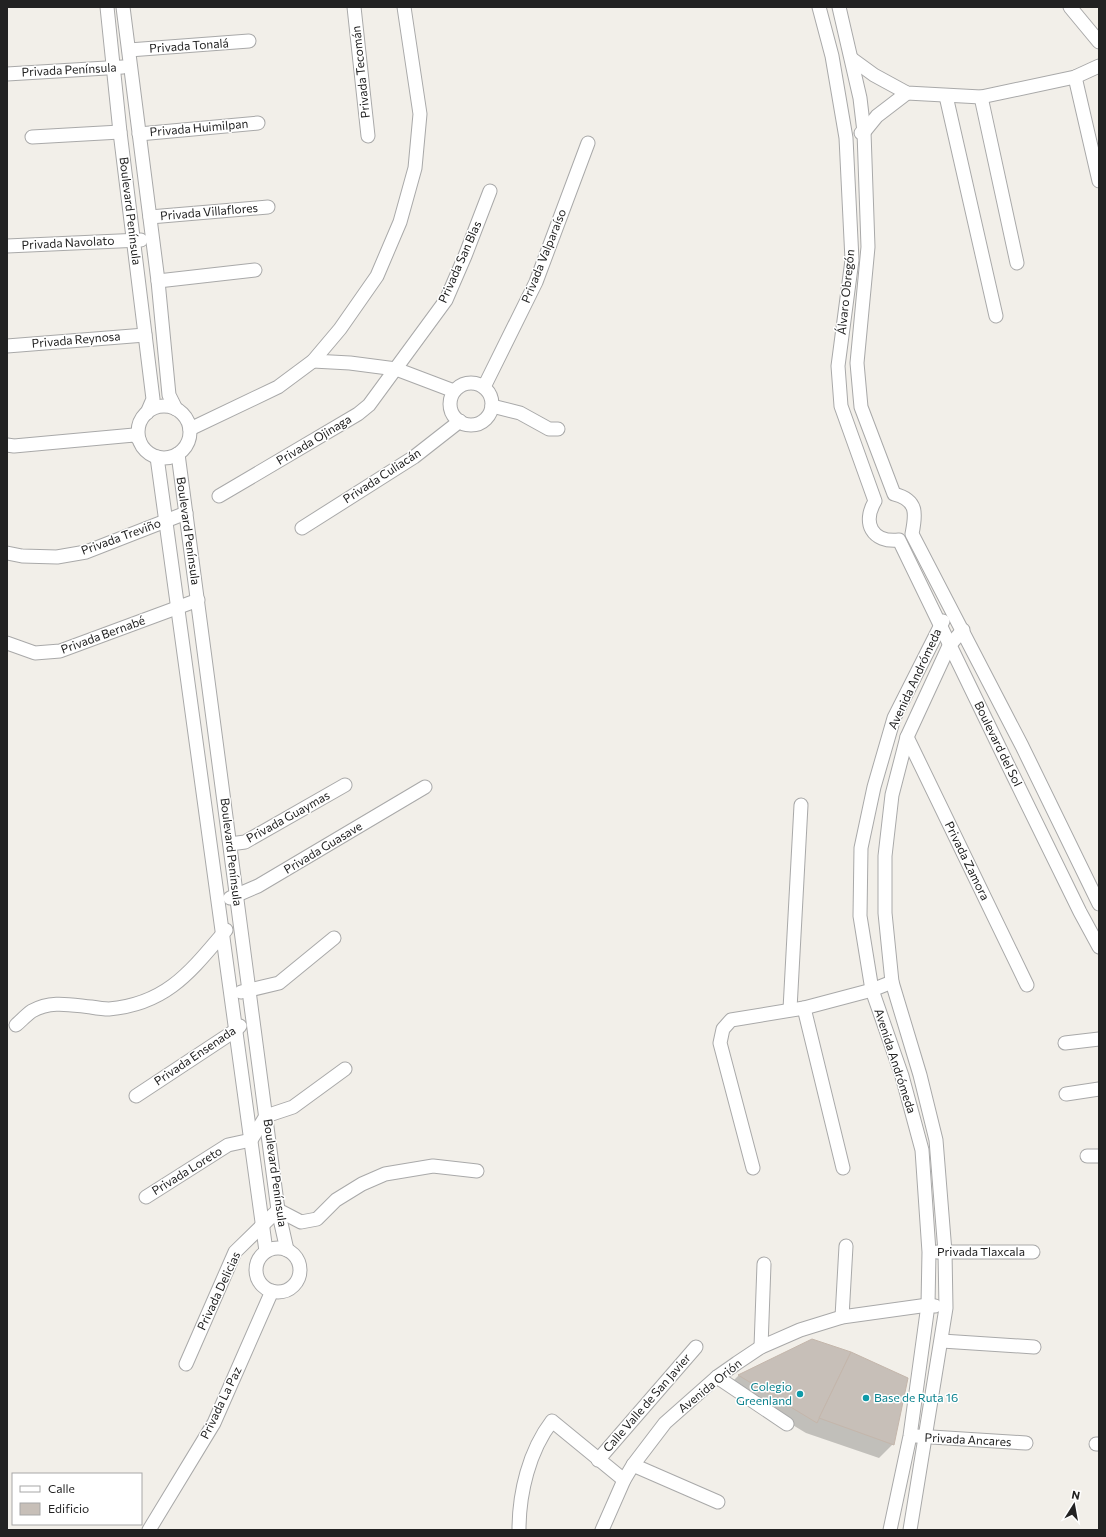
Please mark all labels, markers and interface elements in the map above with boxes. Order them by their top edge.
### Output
street label: Privada Tecomán [348,25,372,119]
street label: Privada Tonalá [149,35,229,55]
street label: Privada Península [21,60,117,78]
street label: Privada Huimilpan [149,116,249,138]
street label: Boulevard Península [117,156,145,266]
street label: Privada Villaflores [159,200,258,222]
street label: Privada Valparaíso [518,207,568,305]
street label: Privada San Blas [435,218,483,305]
street label: Privada Navolato [21,233,115,251]
street label: Álvaro Obregón [834,248,856,335]
street label: Privada Reynosa [31,328,121,350]
street label: Privada Ojinaga [273,411,354,467]
street label: Privada Culiacán [340,445,423,505]
street label: Boulevard Península [174,476,204,586]
street label: Privada Treviño [79,515,163,557]
street label: Privada Bernabé [59,612,147,656]
street label: Avenida Andrómeda [885,626,944,731]
street label: Boulevard del Sol [972,699,1026,788]
street label: Privada Guaymas [243,787,332,845]
street label: Boulevard Península [218,797,246,907]
street label: Privada Guasave [281,818,364,876]
street label: Privada Zamora [943,819,993,902]
street label: Avenida Andrómeda [872,1006,920,1115]
street label: Privada Ensenada [151,1023,238,1088]
street label: Boulevard Península [261,1118,291,1228]
street label: Privada Loreto [149,1143,224,1197]
street label: Privada Tlaxcala [937,1244,1025,1258]
street label: Privada Delicias [194,1249,242,1332]
street label: Calle Valle de San Javier [600,1350,694,1455]
street label: Avenida Orión [675,1355,744,1415]
street label: Privada La Paz [197,1364,244,1441]
place label: Colegio Greenland [736,1379,792,1407]
marker: Colegio Greenland [795,1389,805,1399]
place label: Base de Ruta 16 [874,1390,958,1404]
marker: Base de Ruta 16 [861,1393,871,1403]
street label: Privada Ancares [924,1430,1012,1448]
legend [12,1473,142,1525]
text: Calle [48,1481,75,1495]
north arrow [1054,1485,1094,1525]
text: N [1071,1488,1081,1502]
text: Edificio [48,1501,89,1515]

